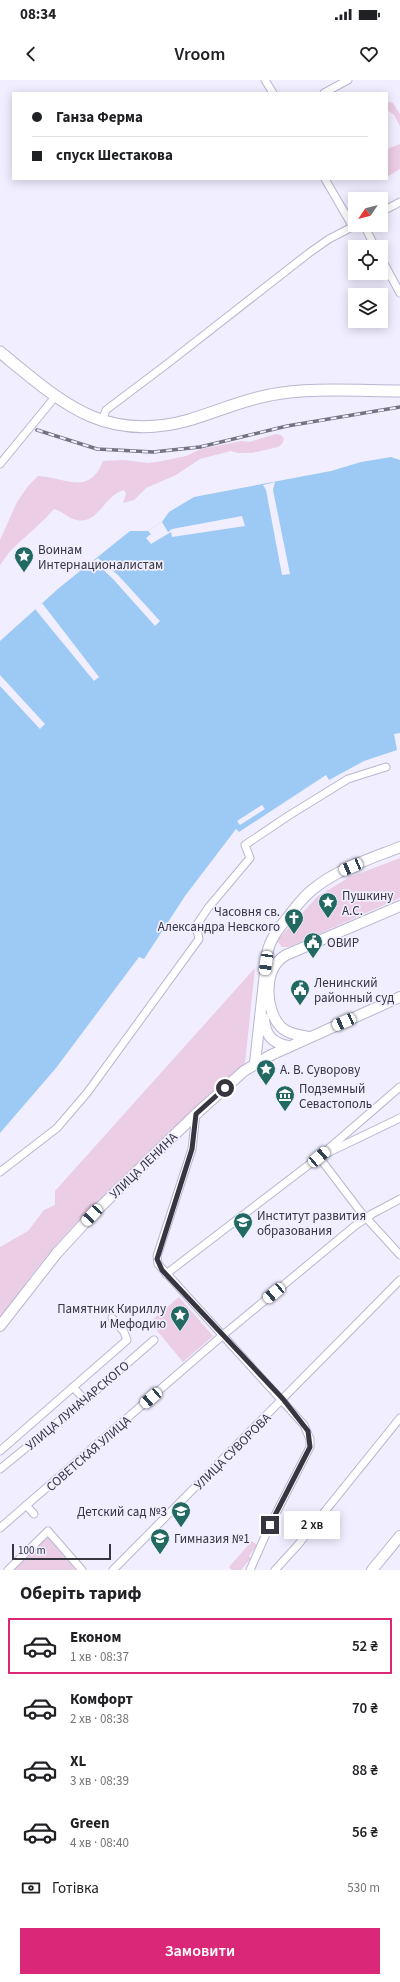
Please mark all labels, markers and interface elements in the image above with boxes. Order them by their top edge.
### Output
text: 08:34 [20,4,56,25]
text: Vroom [175,42,225,67]
icon: back [20,43,42,65]
icon: heart [358,43,380,65]
text: Ганза Ферма [56,107,143,128]
text: спуск Шестакова [56,145,173,166]
north arrow [348,192,388,232]
map controls [348,192,388,328]
button: locate [348,240,388,280]
button: layers [348,288,388,328]
place label: Воинам Интернационалистам [38,541,163,574]
place icon: Воинам Интернационалистам [13,545,35,573]
car [338,857,364,877]
place label: Пушкину А.С. [342,887,393,920]
place icon: Пушкину А.С. [317,891,339,919]
place label: Часовня св. Александра Невского [158,903,280,936]
church icon: Часовня св. Александра Невского [283,907,305,935]
public building icon: ОВИР [302,931,324,959]
place label: ОВИР [327,934,359,952]
car [258,950,274,976]
place label: Ленинский районный суд [314,974,394,1007]
public building icon: Ленинский районный суд [289,978,311,1006]
car [331,1012,357,1032]
place icon: А. В. Суворову [255,1058,277,1086]
place label: А. В. Суворову [280,1061,360,1079]
route start [216,1079,234,1097]
place label: Подземный Севастополь [299,1080,372,1113]
museum icon: Подземный Севастополь [274,1084,296,1112]
street label: УЛИЦА ЛЕНИНА [106,1128,182,1203]
car [306,1145,332,1169]
car [79,1202,105,1228]
place label: Институт развития образования [257,1207,366,1240]
school or university icon: Институт развития образования [232,1211,254,1239]
car [261,1281,287,1305]
place label: Памятник Кириллу и Мефодию [57,1300,166,1333]
place icon: Памятник Кириллу и Мефодию [169,1304,191,1332]
street label: УЛИЦА ЛУНАЧАРСКОГО [22,1357,133,1455]
car [138,1386,164,1410]
street label: УЛИЦА СУВОРОВА [190,1409,276,1494]
street label: СОВЕТСКАЯ УЛИЦА [42,1411,136,1496]
school or university icon: Детский сад №3 [170,1500,192,1528]
place label: Детский сад №3 [77,1503,167,1521]
callout: 2 хв [284,1511,340,1539]
route end [261,1516,279,1534]
text: 2 хв [301,1516,323,1534]
school or university icon: Гимназия №1 [149,1527,171,1555]
place label: Гимназия №1 [174,1530,250,1548]
scale bar [12,1542,111,1561]
text: 100 m [18,1543,46,1558]
text: Оберіть тариф [20,1581,142,1606]
text: Економ [70,1627,121,1648]
icon: car [22,1628,58,1664]
text: 52 ₴ [352,1636,378,1657]
text: 1 хв · 08:37 [70,1648,129,1666]
text: Комфорт [70,1689,133,1710]
icon: car [22,1690,58,1726]
text: 70 ₴ [352,1698,378,1719]
text: 2 хв · 08:38 [70,1710,129,1728]
text: XL [70,1751,86,1772]
icon: car [22,1752,58,1788]
text: 88 ₴ [352,1760,378,1781]
text: 3 хв · 08:39 [70,1772,129,1790]
text: Green [70,1813,110,1834]
icon: car [22,1814,58,1850]
text: 56 ₴ [352,1822,378,1843]
text: 4 хв · 08:40 [70,1834,129,1852]
icon: cash [20,1877,42,1899]
text: Готівка [52,1878,99,1899]
text: 530 m [347,1879,380,1897]
button: Замовити [20,1928,380,1974]

